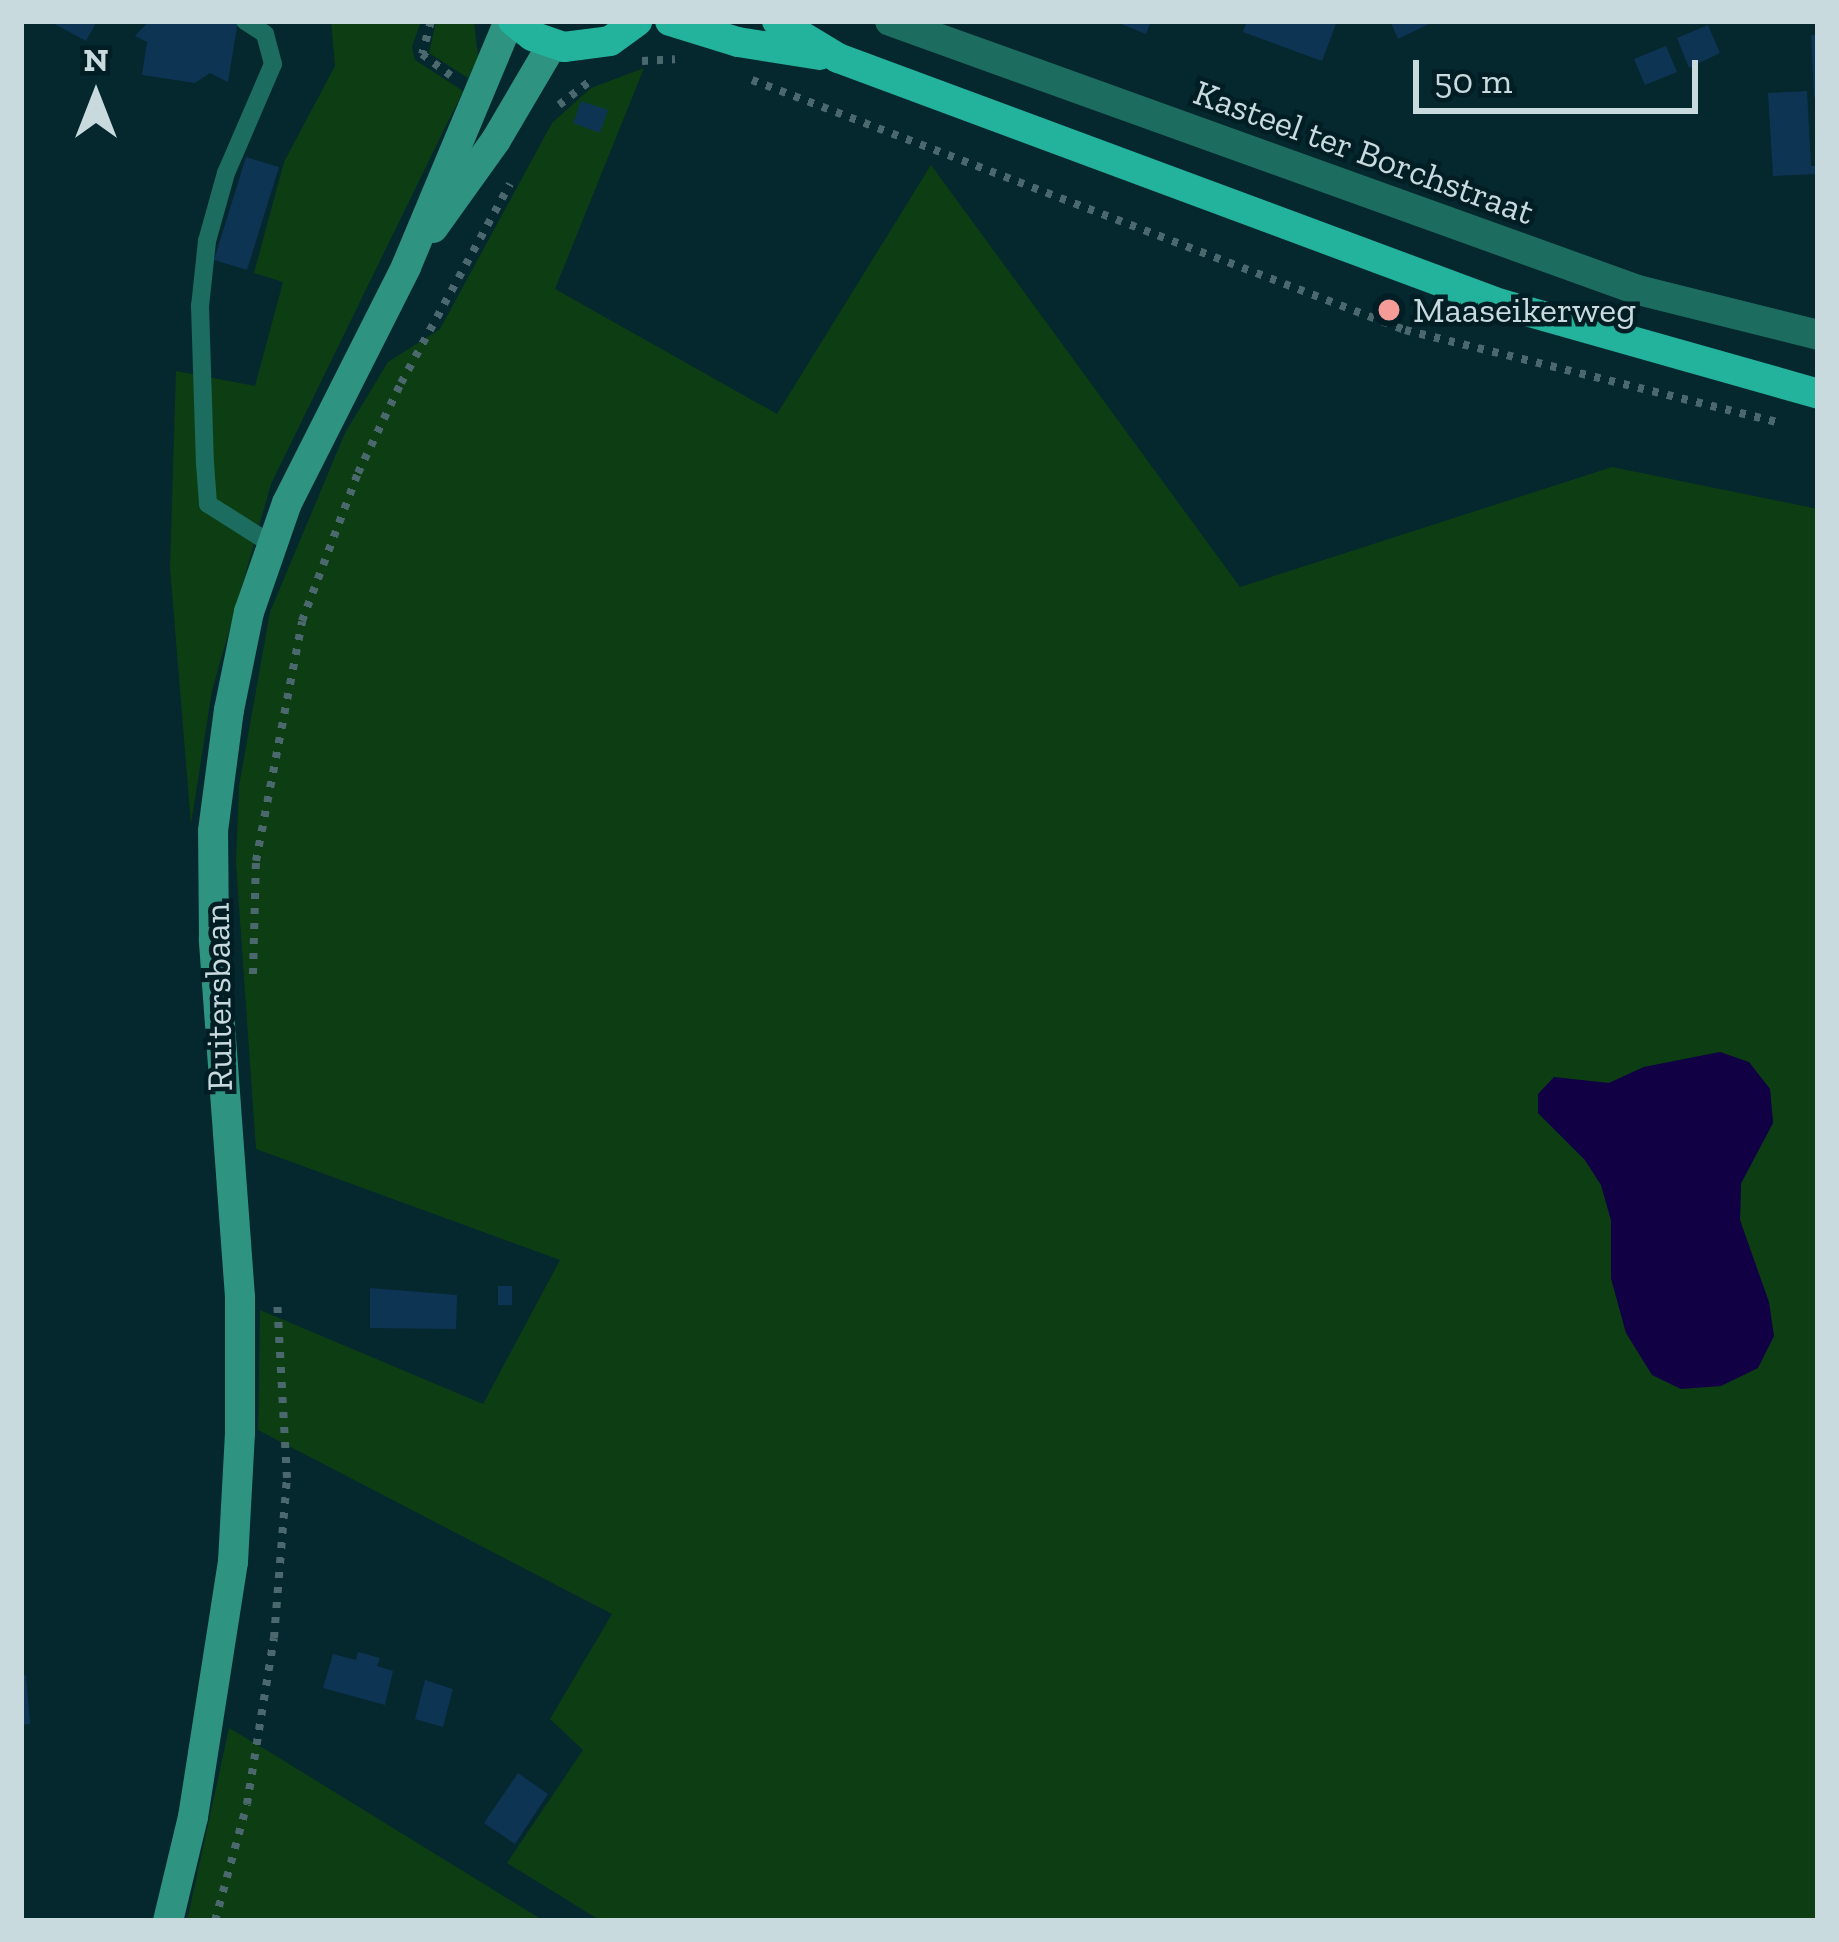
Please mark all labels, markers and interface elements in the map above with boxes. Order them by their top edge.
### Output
north arrow [36,36,156,156]
scale bar [1419,36,1704,110]
text: N [83,40,109,79]
text: 50 m [1434,59,1512,102]
street label: Kasteel ter Borchstraat [1188,70,1540,234]
place label: Maaseikerweg [1413,288,1636,332]
marker: Maaseikerweg [1376,297,1402,323]
street label: Ruitersbaan [195,902,241,1092]

